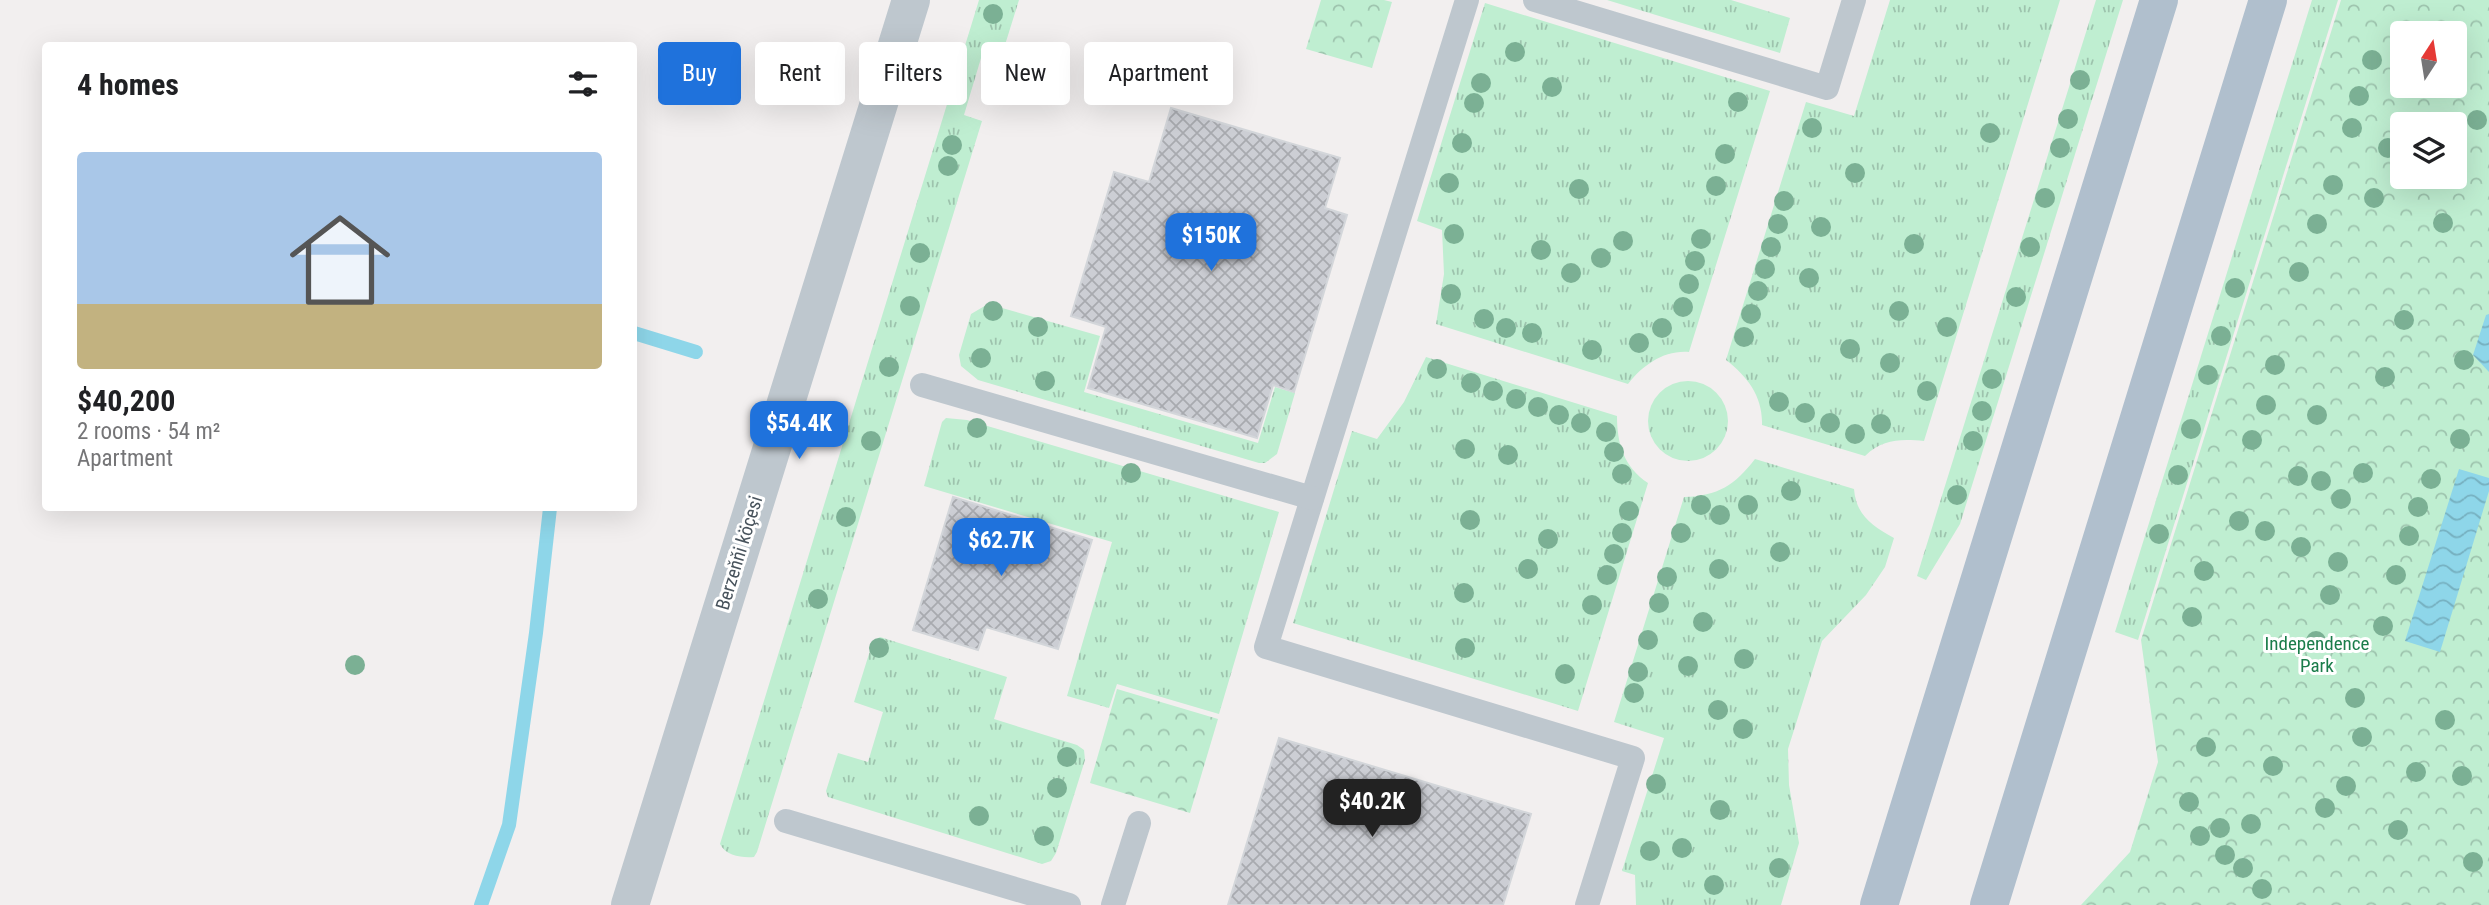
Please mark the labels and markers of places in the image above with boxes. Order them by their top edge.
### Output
pin: $150K [1162,214,1260,273]
pin: $54.4K [742,402,856,461]
pin: $62.7K [944,518,1058,578]
pin: $40.2K [1315,780,1429,839]

